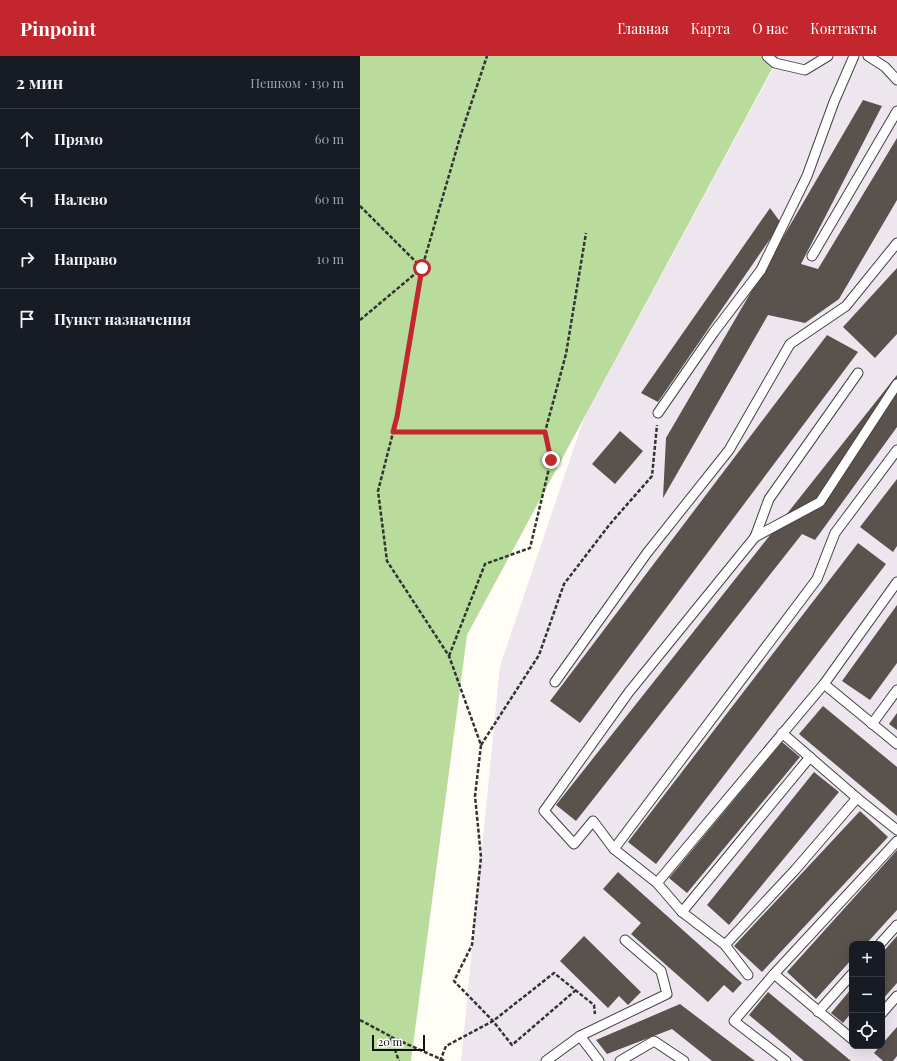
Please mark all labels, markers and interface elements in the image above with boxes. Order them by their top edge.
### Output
text: Pinpoint [20,15,96,41]
text: Главная [617,19,669,38]
text: Карта [691,19,730,38]
text: О нас [752,19,788,38]
text: Контакты [810,19,877,38]
text: 2 мин [16,71,63,93]
text: Пешком · 130 m [250,74,344,91]
icon: ahead [16,128,38,150]
text: Прямо [54,129,103,149]
text: 60 m [315,130,344,147]
icon: left [16,188,38,210]
text: Налево [54,189,107,209]
text: 60 m [315,190,344,207]
icon: right [16,248,38,270]
text: Направо [54,249,117,269]
text: 10 m [317,250,344,267]
route start [413,259,431,277]
icon: arrive [16,308,38,330]
text: Пункт назначения [54,309,191,329]
route end [542,451,560,469]
map controls [849,941,885,1049]
button: + [849,941,885,977]
button: − [849,977,885,1013]
button: locate [849,1013,885,1049]
scale bar [372,1033,425,1052]
text: 20 m [378,1034,402,1049]

